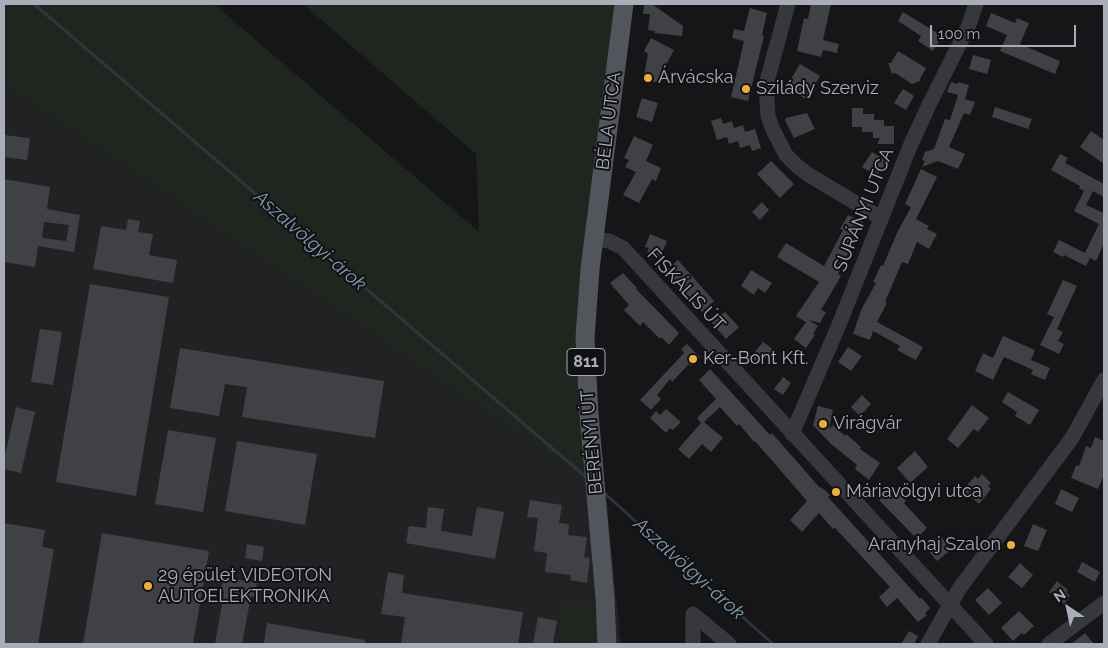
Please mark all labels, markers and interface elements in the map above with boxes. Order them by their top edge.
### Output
scale bar [933,15,1079,47]
text: 100 m [938,25,980,43]
place label: Árvácska [658,67,734,89]
street label: BÉLA UTCA [592,71,626,171]
marker: Árvácska [642,72,654,84]
place label: Szilády Szerviz [756,78,879,100]
marker: Szilády Szerviz [740,83,752,95]
street label: SURÁNYI UTCA [829,145,899,275]
water label: Aszalvölgyi-árok [249,186,371,296]
street label: FISKÁLIS ÚT [642,244,730,336]
road number: 811 [567,348,605,376]
place label: Ker-Bont Kft. [703,348,808,370]
marker: Ker-Bont Kft. [687,353,699,365]
street label: BERÉNYI ÚT [577,389,607,495]
place label: Virágvár [833,413,902,435]
marker: Virágvár [817,418,829,430]
place label: Máriavölgyi utca [846,481,982,503]
marker: Máriavölgyi utca [830,486,842,498]
water label: Aszalvölgyi-árok [629,513,749,625]
place label: Aranyhaj Szalon [868,534,1001,556]
marker: Aranyhaj Szalon [1005,539,1017,551]
place label: 29 épület VIDEOTON AUTOELEKTRONIKA [158,565,332,608]
marker: 29 épület VIDEOTON AUTOELEKTRONIKA [142,580,154,592]
north arrow [1043,583,1093,633]
text: N [1051,586,1069,605]

